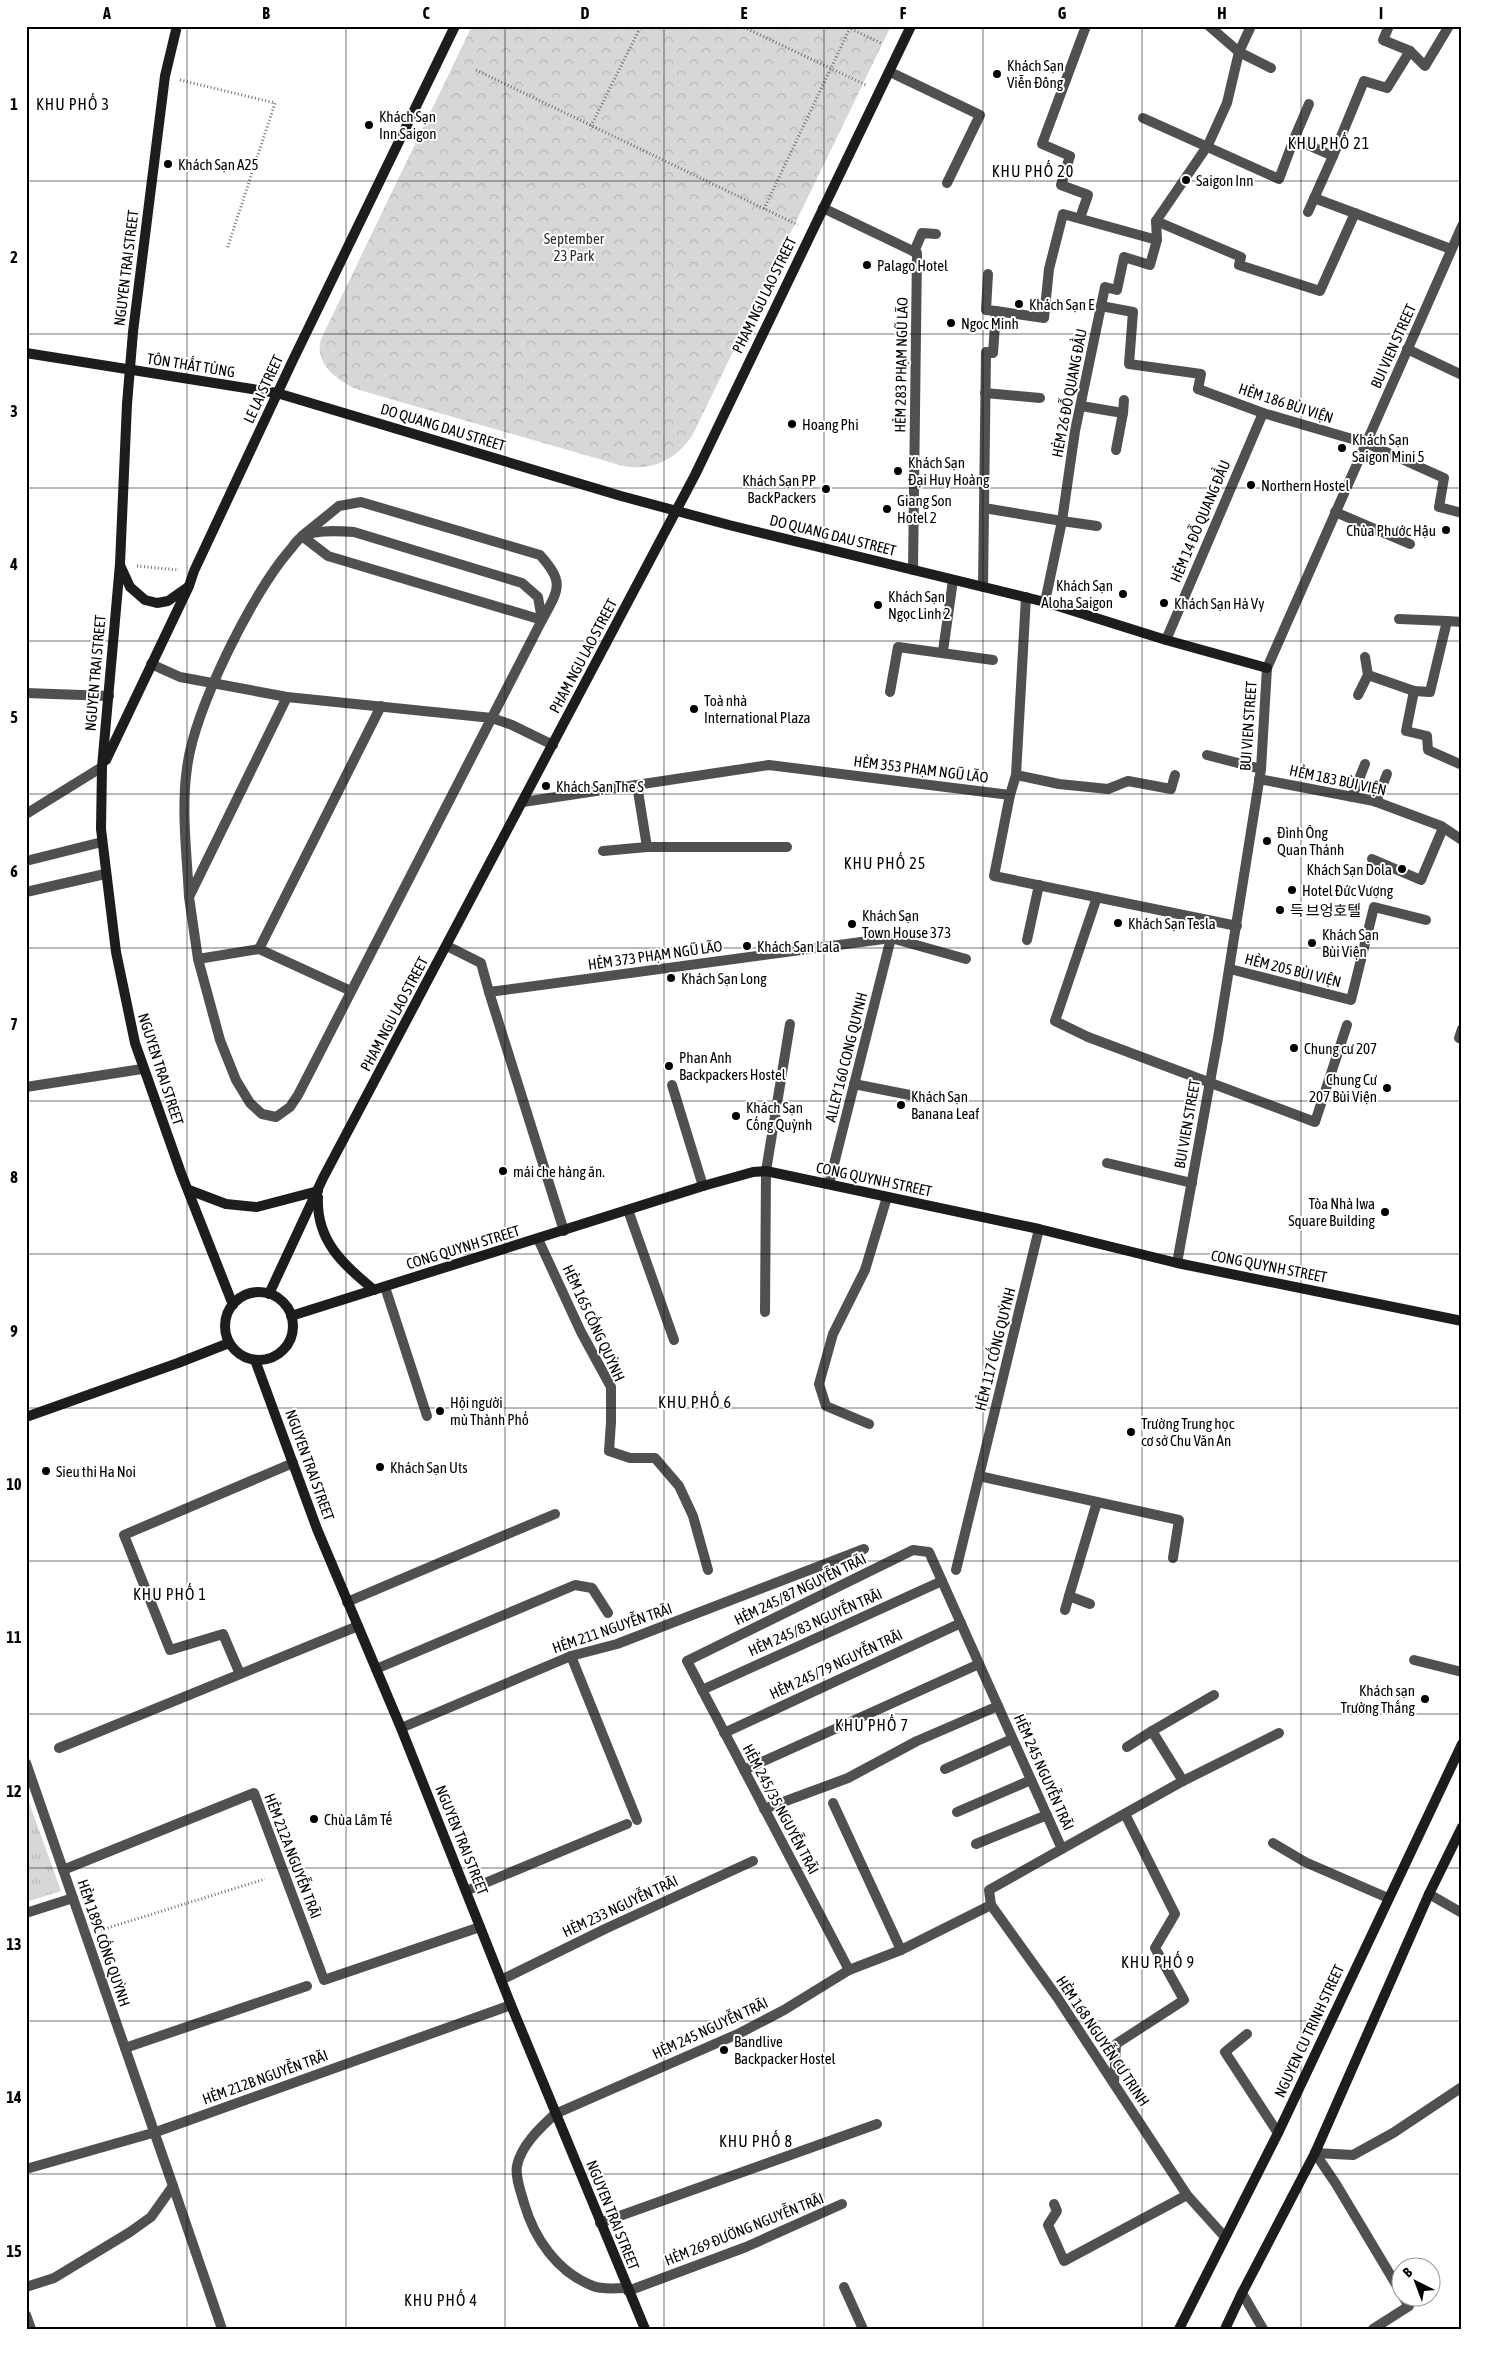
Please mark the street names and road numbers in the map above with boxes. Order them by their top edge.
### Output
street label: NGUYEN TRAI STREET [110,209,142,327]
street label: PHAM NGU LAO STREET [729,234,800,356]
street label: HẺM 283 PHẠM NGŨ LÃO [891,297,911,433]
street label: BUI VIEN STREET [1367,301,1419,391]
street label: HẺM 26 ÐỖ QUANG ÐẦU [1047,327,1090,459]
street label: TÔN THẤT TÙNG [146,349,236,380]
street label: LE LAI STREET [240,352,286,426]
street label: HẺM 186 BÙI VIỆN [1236,380,1336,426]
street label: DO QUANG DAU STREET [379,400,508,454]
street label: HẺM 14 ÐỖ QUANG ÐẨU [1165,457,1233,585]
street label: DO QUANG DAU STREET [768,511,898,559]
street label: PHAM NGU LAO STREET [546,596,620,716]
street label: NGUYEN TRAI STREET [81,614,109,732]
street label: BUI VIEN STREET [1236,680,1260,772]
street label: HẺM 353 PHẠM NGŨ LÃO [853,752,990,786]
street label: HẺM 183 BÙI VIỆN [1288,761,1388,799]
street label: HẺM 373 PHẠM NGŨ LÃO [587,937,724,973]
street label: HẺM 205 BÙI VIỆN [1243,950,1343,990]
street label: PHAM NGU LAO STREET [357,954,431,1074]
street label: ALLEY 160 CONG QUYNH [822,990,870,1124]
street label: NGUYEN TRAI STREET [135,1011,187,1128]
street label: BUI VIEN STREET [1171,1078,1203,1170]
street label: CONG QUYNH STREET [815,1158,934,1200]
street label: CONG QUYNH STREET [404,1222,522,1272]
street label: CONG QUYNH STREET [1210,1246,1329,1286]
street label: HẺM 165 CỐNG QUỲNH [560,1262,629,1384]
street label: HẺM 117 CỐNG QUỲNH [970,1285,1019,1412]
street label: NGUYEN TRAI STREET [282,1407,338,1523]
street label: HẺM 245/87 NGUYỄN TRÃI [731,1549,869,1628]
street label: HẺM 245/83 NGUYỄN TRÃI [745,1584,884,1659]
street label: HẺM 211 NGUYỄN TRÃI [550,1599,674,1656]
street label: HẺM 245/79 NGUYỄN TRÃI [767,1625,905,1702]
street label: HẺM 245 NGUYỄN TRÃI [1011,1711,1078,1833]
street label: HẺM 245/35 NGUYỄN TRÃI [740,1741,823,1877]
street label: NGUYEN TRAI STREET [432,1783,492,1898]
street label: HẺM 212A NGUYỄN TRÃI [261,1791,326,1921]
street label: HẺM 233 NGUYỄN TRÃI [559,1871,680,1940]
street label: HẺM 189C CỐNG QUỲNH [74,1877,135,2009]
street label: NGUYEN CU TRINH STREET [1271,1962,1347,2100]
street label: HẺM 168 NGUYỄN CƯ TRINH [1053,1972,1154,2109]
street label: HẺM 245 NGUYỄN TRÃI [649,1993,770,2062]
street label: HẺM 212B NGUYỄN TRÃI [200,2045,330,2108]
street label: NGUYEN TRAI STREET [583,2158,643,2273]
street label: HẺM 269 ĐƯỜNG NGUYỄN TRÃI [662,2188,826,2269]

